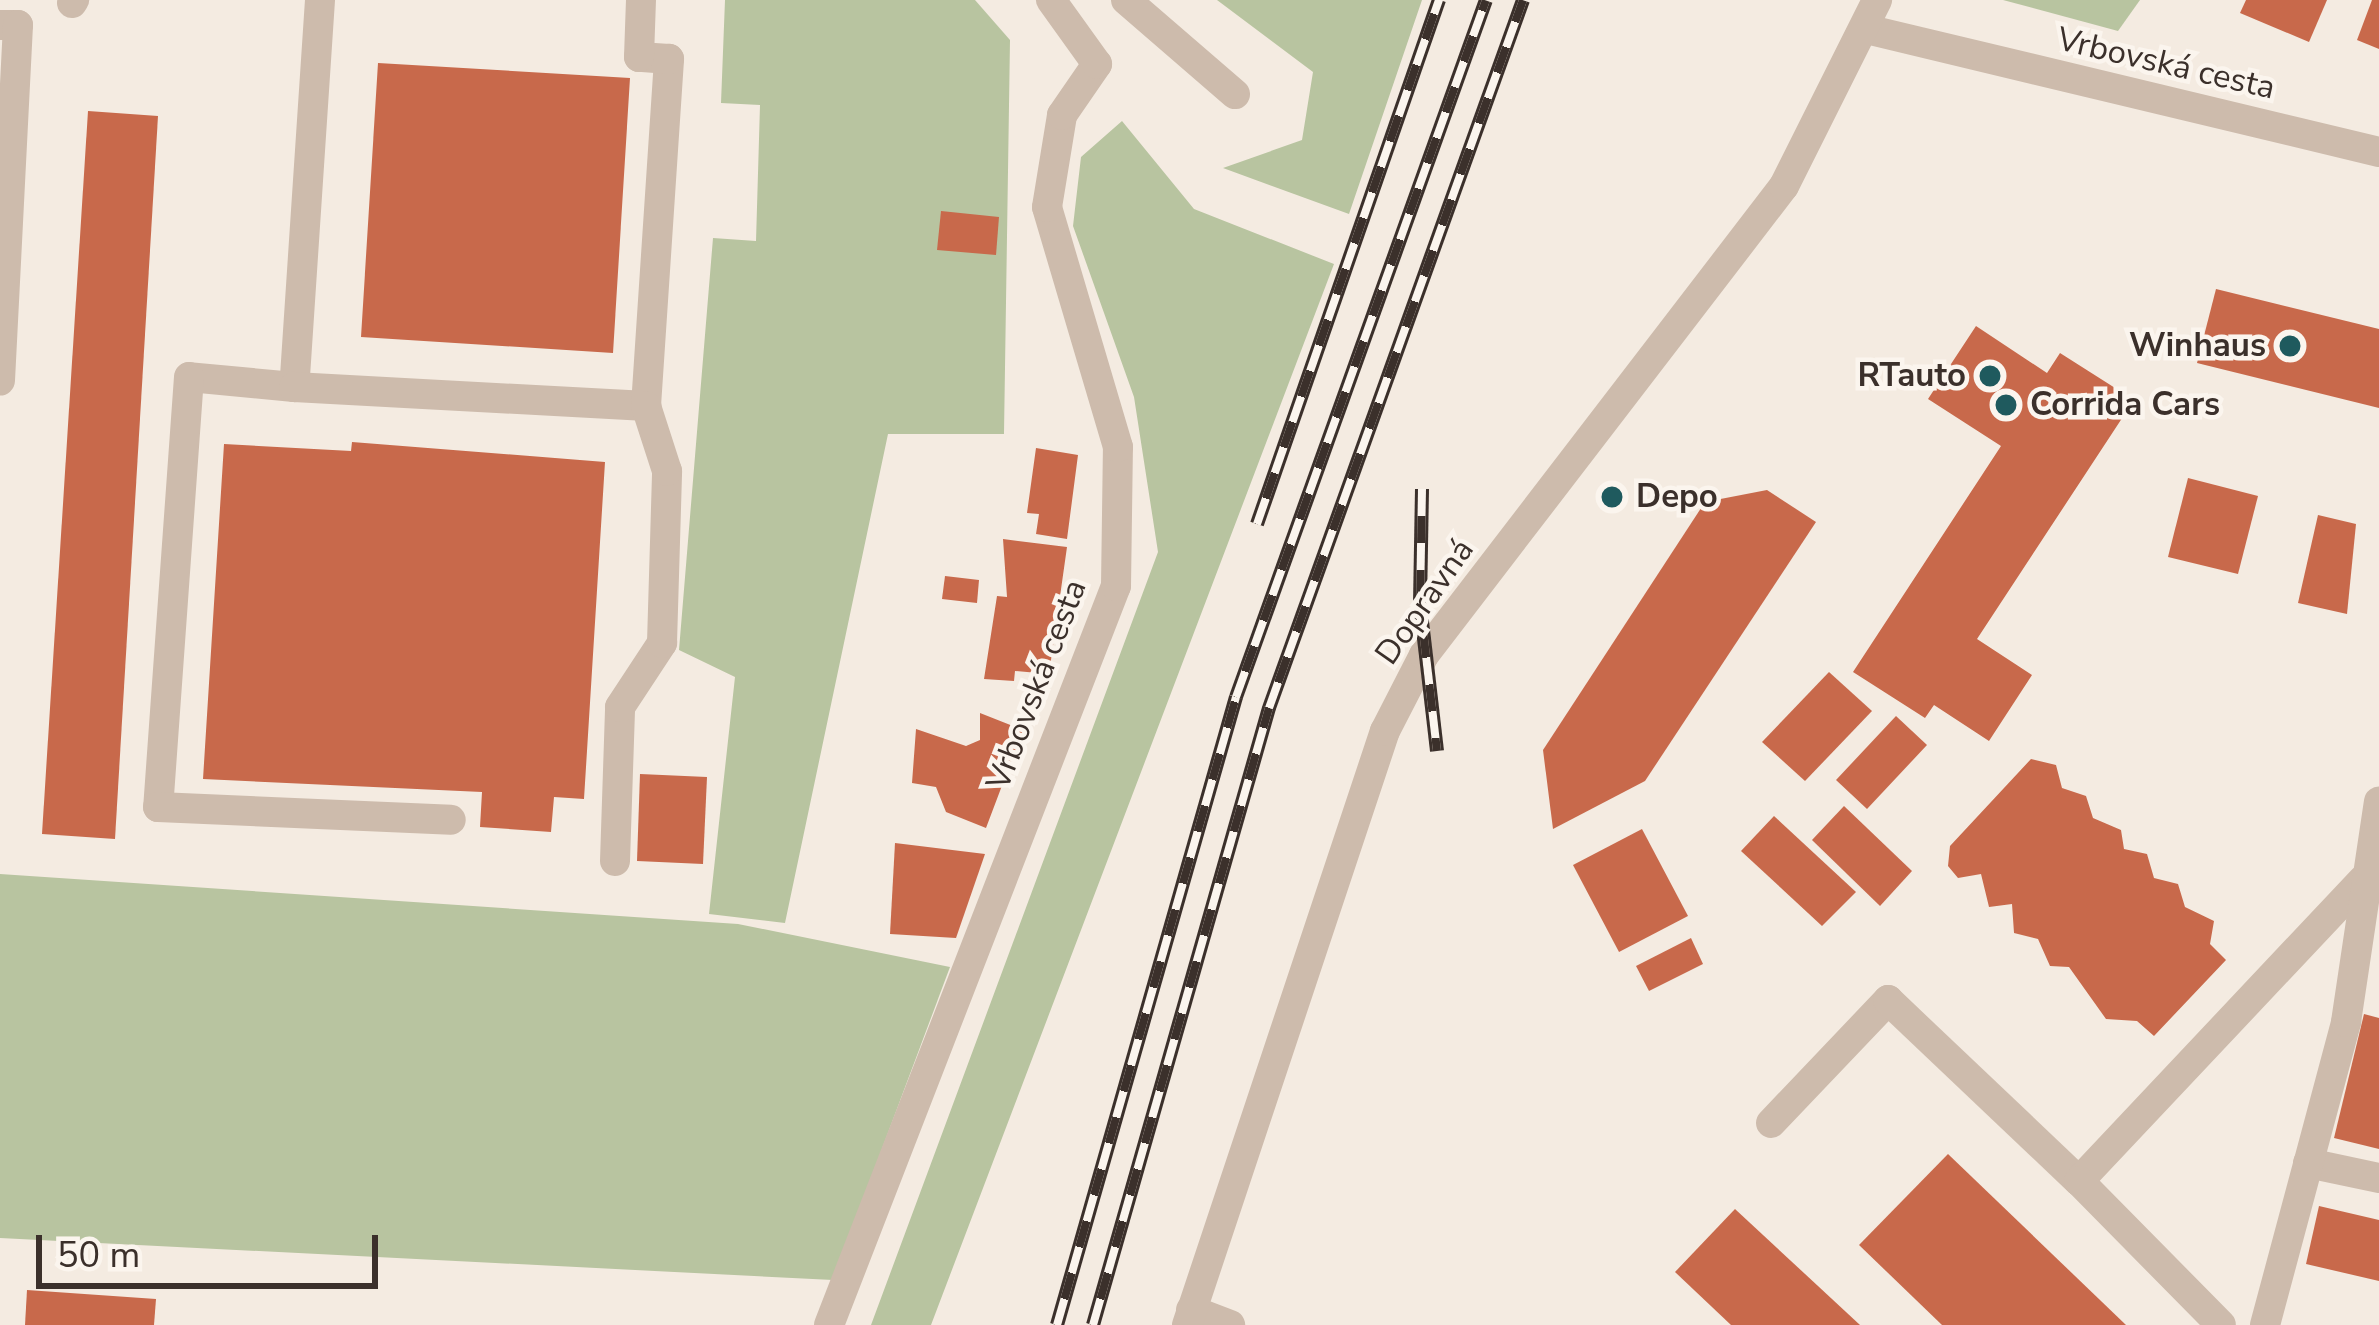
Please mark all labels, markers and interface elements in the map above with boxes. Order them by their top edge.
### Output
street label: Vrbovská cesta [2053,20,2279,108]
place label: Winhaus [2129,326,2266,366]
marker: Winhaus [2277,333,2303,359]
place label: RTauto [1857,356,1966,396]
marker: RTauto [1977,363,2003,389]
place label: Corrida Cars [2030,385,2220,425]
marker: Corrida Cars [1993,392,2019,418]
place label: Depo [1636,477,1718,517]
marker: Depo [1599,484,1625,510]
street label: Dopravná [1367,532,1483,672]
street label: Vrbovská cesta [979,574,1095,796]
scale bar [42,1211,384,1285]
text: 50 m [57,1231,140,1280]

